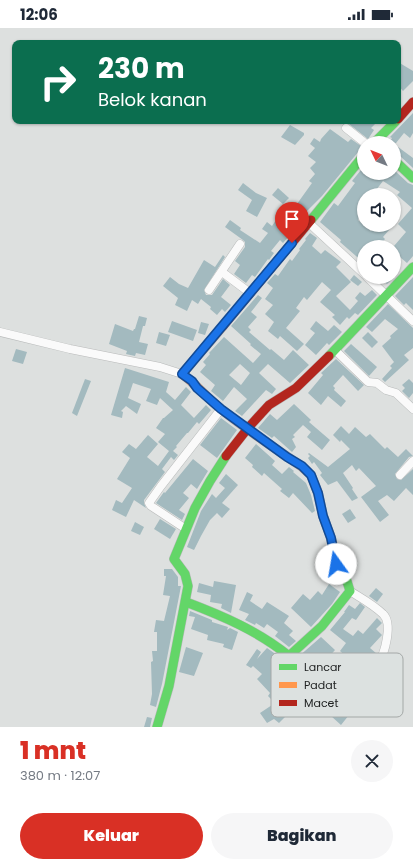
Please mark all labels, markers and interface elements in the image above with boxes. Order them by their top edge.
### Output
text: 12:06 [20,4,58,25]
text: 230 m [98,49,185,88]
icon: right [32,56,84,108]
text: Belok kanan [98,87,207,112]
north arrow [357,136,401,180]
map controls [357,136,401,284]
button: sound [357,188,401,232]
pin [275,202,309,243]
icon: arrive [281,208,303,230]
button: search [357,240,401,284]
position arrow [315,543,357,585]
legend [271,653,403,717]
text: Lancar [304,659,341,675]
text: Padat [304,677,337,693]
text: Macet [304,695,338,711]
text: 1 mnt [20,734,86,767]
button: close [351,740,393,782]
text: 380 m · 12:07 [20,766,100,785]
button: Keluar [20,813,203,859]
button: Bagikan [211,813,393,859]

